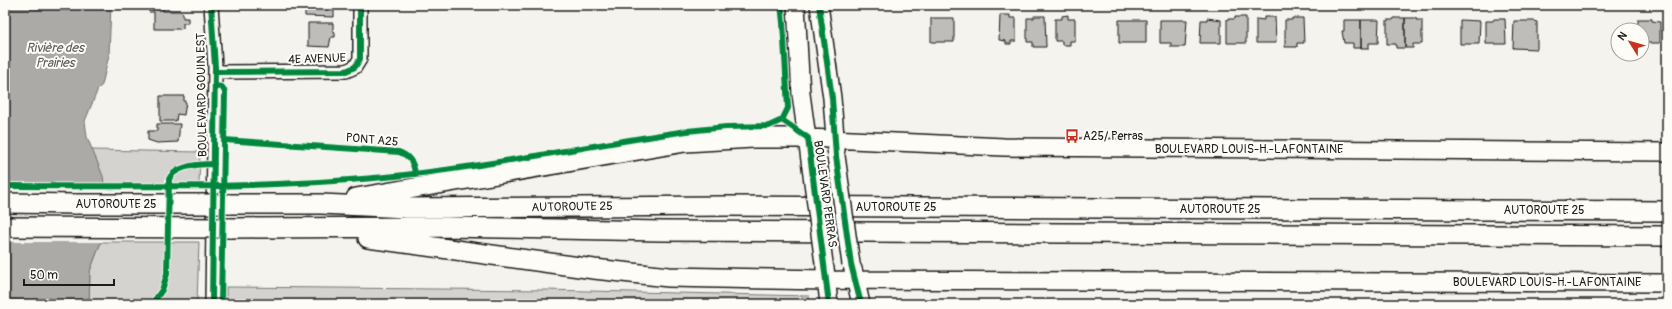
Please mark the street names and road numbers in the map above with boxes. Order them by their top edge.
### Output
street label: BOULEVARD GOUIN EST [193,33,211,157]
street label: 4E AVENUE [288,50,346,68]
street label: PONT A25 [345,130,399,150]
street label: BOULEVARD PERRAS [810,139,840,249]
street label: BOULEVARD LOUIS-H.-LAFONTAINE [1155,142,1343,157]
street label: AUTOROUTE 25 [75,197,157,212]
street label: AUTOROUTE 25 [531,199,613,215]
street label: AUTOROUTE 25 [855,200,937,215]
street label: AUTOROUTE 25 [1179,202,1261,217]
street label: AUTOROUTE 25 [1503,203,1585,218]
street label: BOULEVARD LOUIS-H.-LAFONTAINE [1453,275,1641,290]

